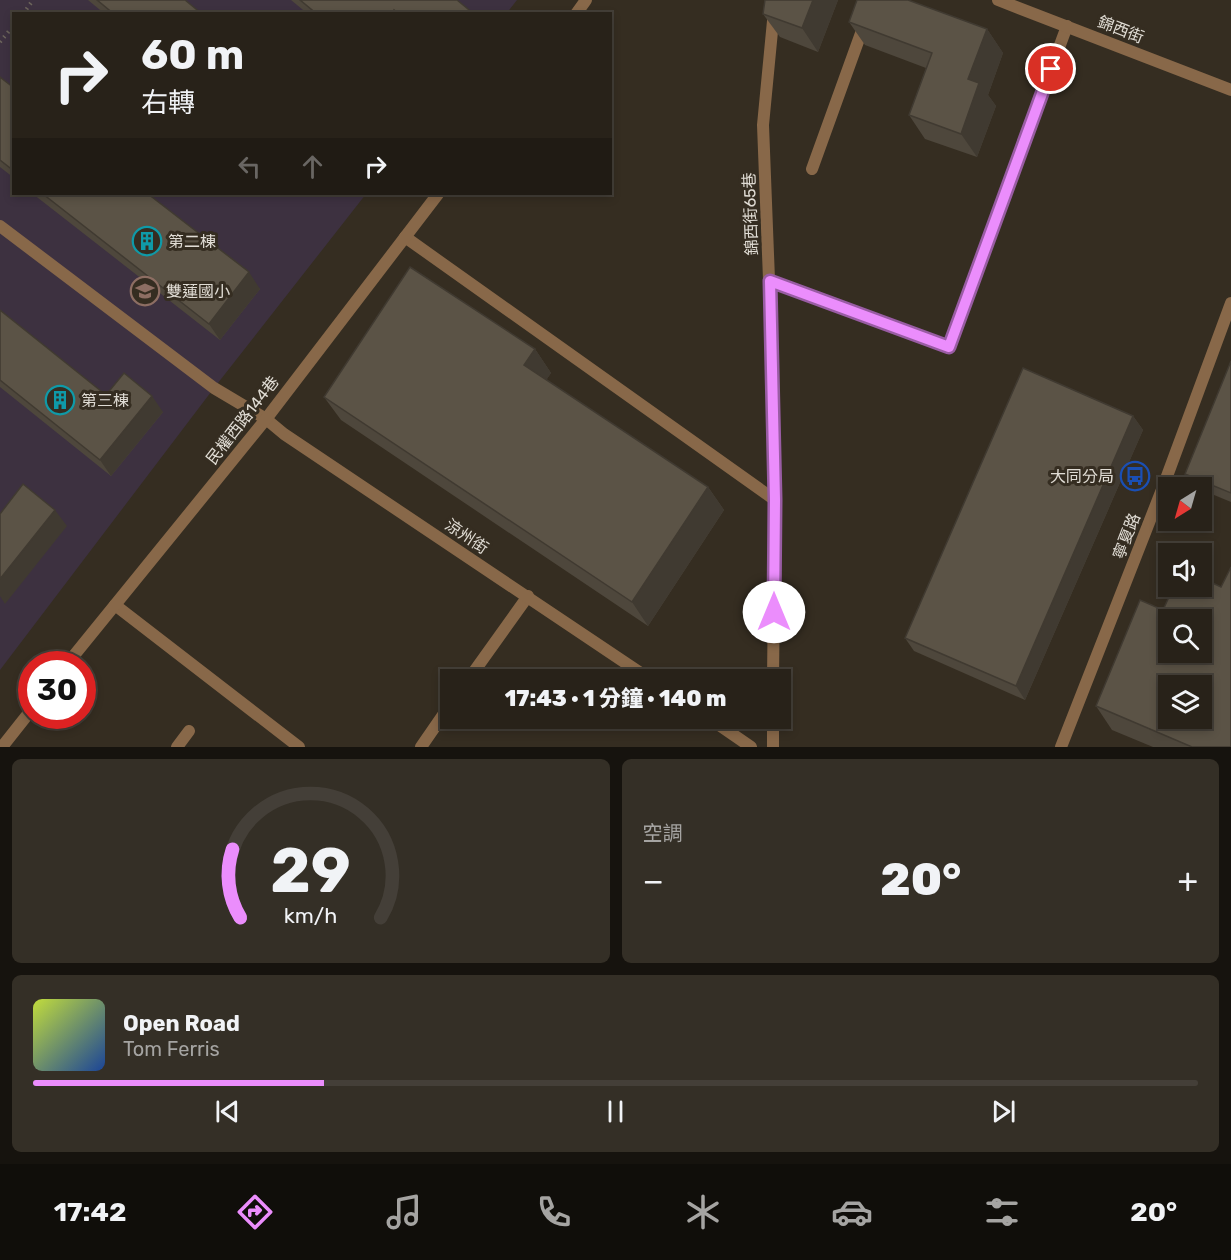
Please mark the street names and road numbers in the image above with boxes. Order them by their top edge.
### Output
street label: 錦西街 [1095,12,1147,47]
street label: 錦西街65巷 [740,172,761,256]
street label: 民權西路144巷 [202,372,283,468]
street label: 寧夏路 [1109,510,1144,562]
street label: 涼州街 [442,515,492,558]

